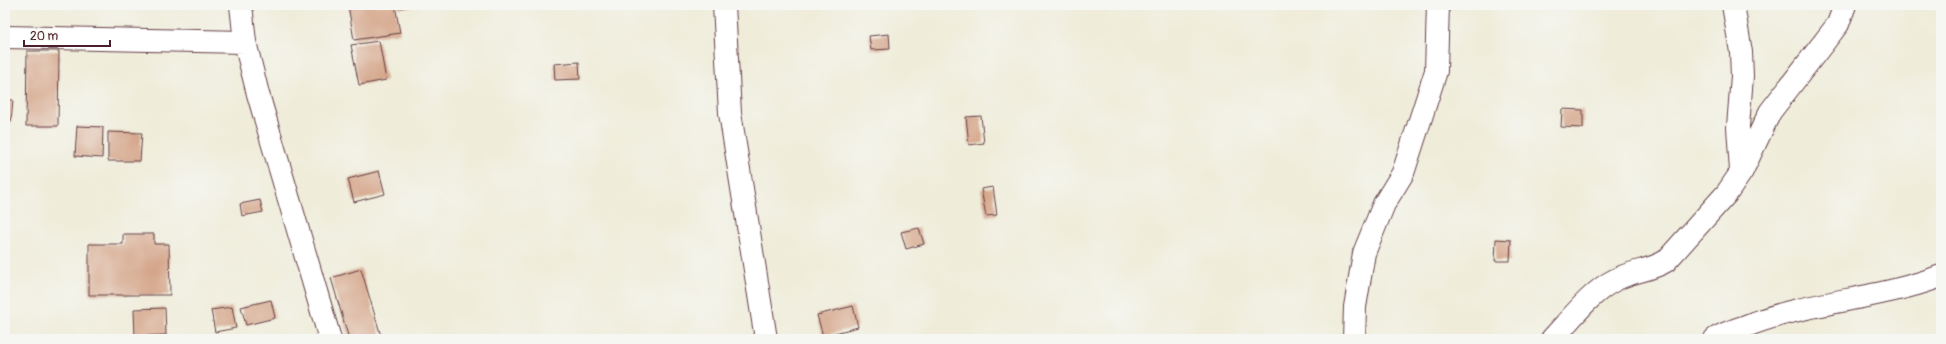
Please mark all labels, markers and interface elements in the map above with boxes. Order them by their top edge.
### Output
scale bar [24,22,110,48]
text: 20 m [30,29,59,44]

